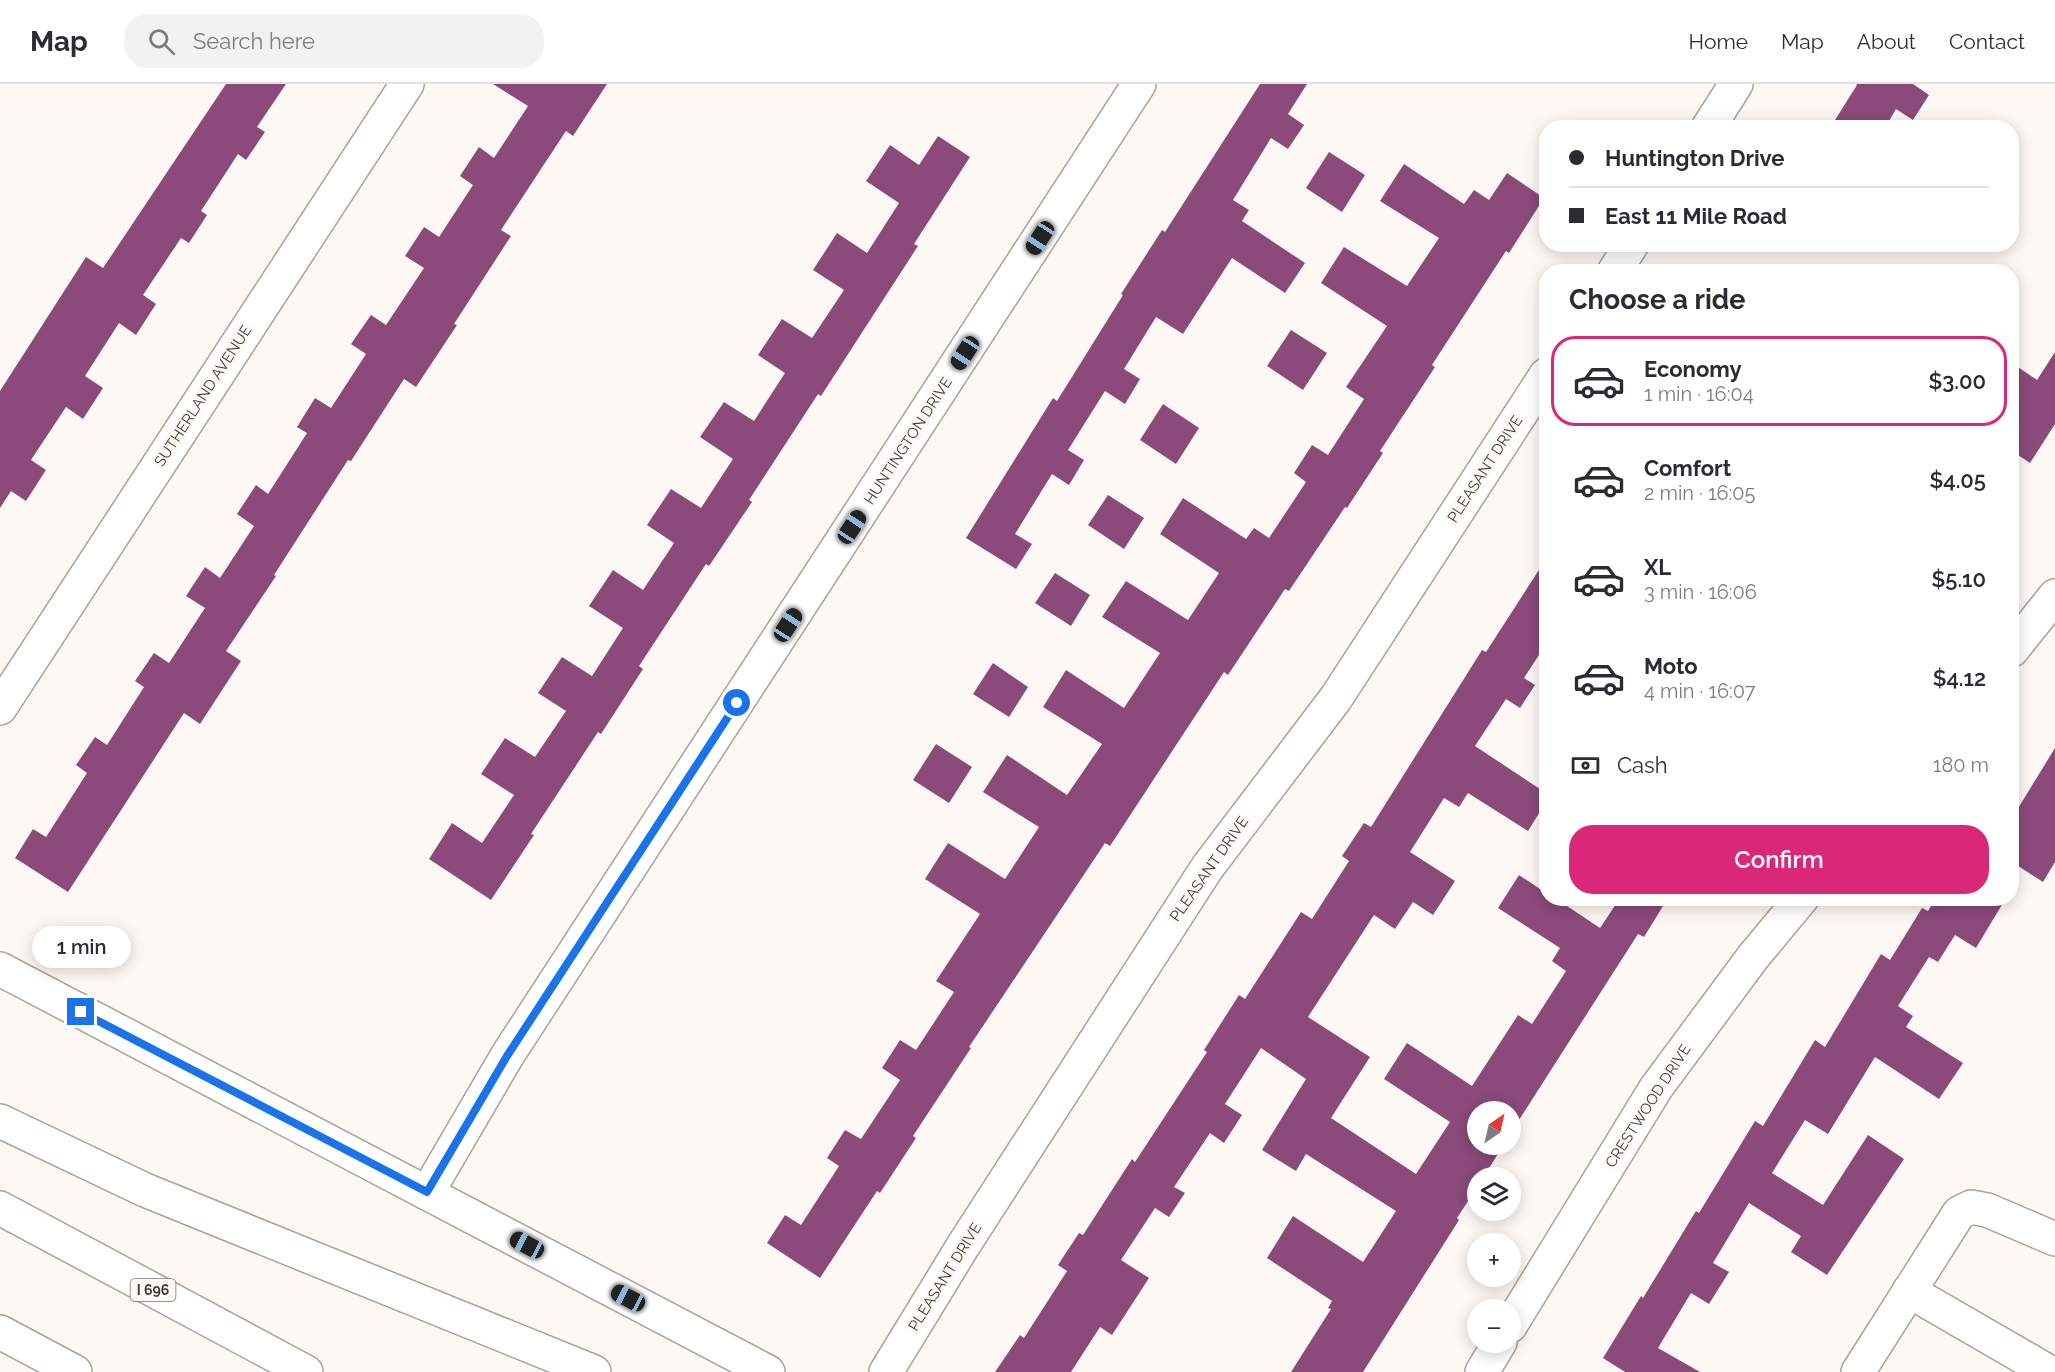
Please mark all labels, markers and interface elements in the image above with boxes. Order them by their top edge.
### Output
search box [124,14,544,68]
text: Map [30,25,88,58]
icon: search [145,25,178,58]
text: Search here [193,28,315,54]
text: Home [1689,29,1748,54]
text: Map [1781,29,1824,54]
text: About [1857,29,1916,54]
text: Contact [1949,29,2025,54]
text: Huntington Drive [1605,145,1784,171]
text: East 11 Mile Road [1605,203,1787,229]
car [1023,218,1057,258]
text: Choose a ride [1569,284,1745,315]
street label: SUTHERLAND AVENUE [151,322,255,470]
car [948,333,982,373]
icon: car [1572,354,1626,408]
text: Economy [1644,356,1742,382]
text: $3.00 [1928,368,1986,394]
street label: HUNTINGTON DRIVE [860,374,956,508]
text: 1 min · 16:04 [1644,382,1754,406]
street label: PLEASANT DRIVE [1444,412,1526,526]
icon: car [1572,453,1626,507]
text: Comfort [1644,455,1731,481]
text: $4.05 [1929,467,1986,493]
text: 2 min · 16:05 [1644,481,1755,505]
car [835,507,869,547]
icon: car [1572,552,1626,606]
text: XL [1644,554,1671,580]
text: $5.10 [1932,566,1986,592]
text: 3 min · 16:06 [1644,580,1757,604]
car [771,605,805,645]
icon: car [1572,651,1626,705]
text: Moto [1644,653,1698,679]
text: $4.12 [1933,665,1986,691]
text: 4 min · 16:07 [1644,679,1756,703]
route start [723,689,750,716]
icon: cash [1569,749,1602,782]
text: Cash [1617,752,1668,778]
text: 180 m [1933,753,1989,777]
street label: PLEASANT DRIVE [1166,813,1252,925]
button: Confirm [1569,825,1989,894]
callout: 1 min [32,925,130,967]
text: 1 min [57,935,106,959]
route end [67,998,94,1025]
street label: CRESTWOOD DRIVE [1601,1041,1695,1171]
north arrow [1467,1101,1521,1155]
map controls [1467,1101,1521,1353]
button: layers [1467,1167,1521,1221]
street label: PLEASANT DRIVE [905,1220,985,1334]
car [507,1229,547,1261]
button: + [1467,1233,1521,1287]
road number: I 696 [130,1279,176,1301]
car [608,1282,648,1314]
button: − [1467,1299,1521,1353]

